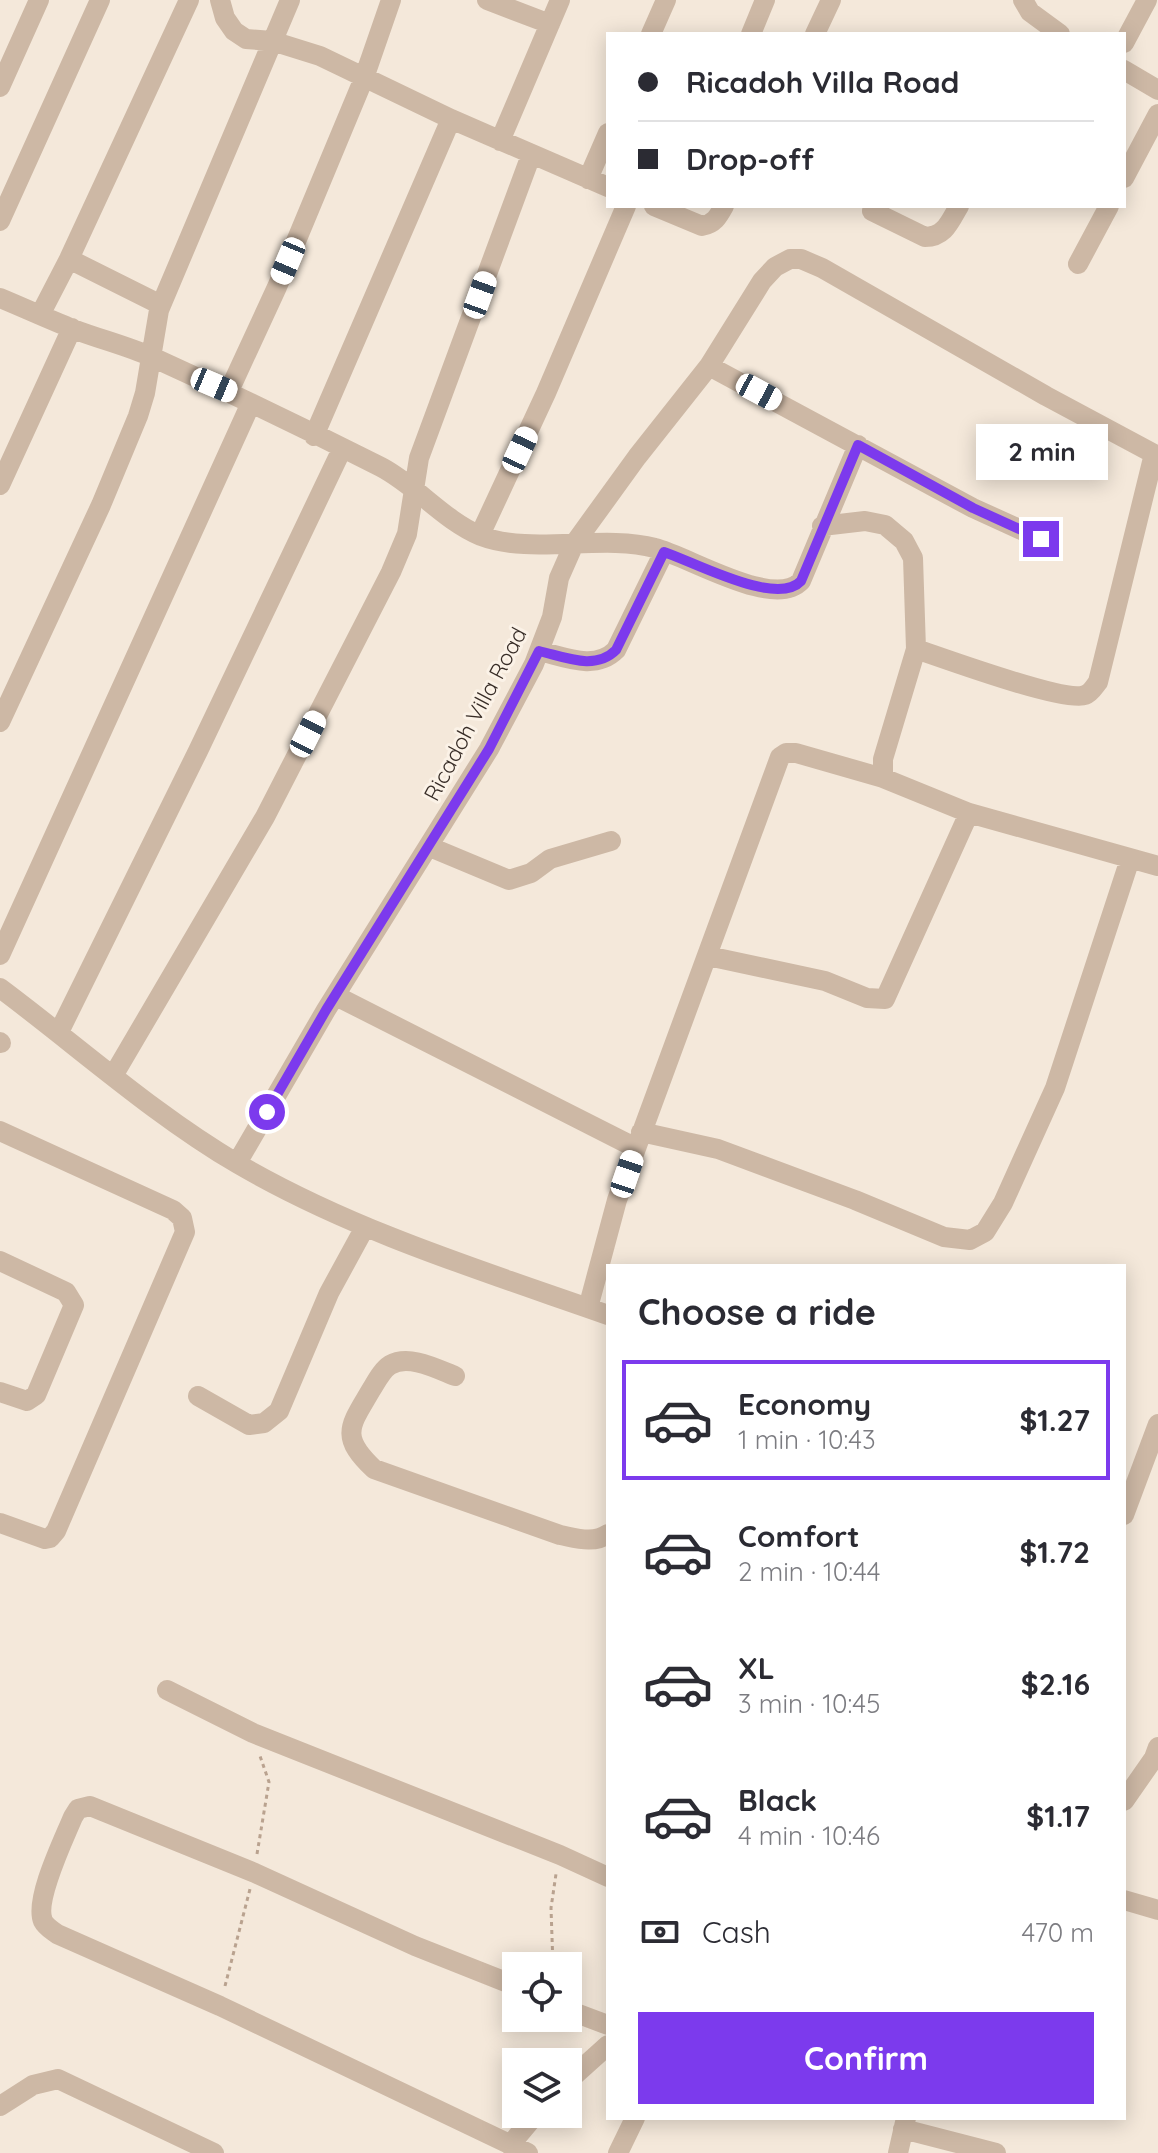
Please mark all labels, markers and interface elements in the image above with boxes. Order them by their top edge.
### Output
text: Ricadoh Villa Road [686,63,959,101]
text: Drop-off [686,140,814,178]
car [268,234,308,288]
car [461,268,499,322]
car [187,365,241,405]
car [732,370,786,414]
car [499,423,541,477]
callout: 2 min [975,423,1107,479]
text: 2 min [1008,435,1076,468]
route end [1023,521,1059,557]
street label: Ricadoh Villa Road [417,622,533,806]
car [286,707,330,761]
route start [249,1094,285,1130]
car [608,1147,646,1201]
text: Choose a ride [638,1289,876,1334]
icon: car [642,1384,714,1456]
text: Economy [738,1385,871,1423]
text: $1.27 [1019,1401,1090,1439]
text: 1 min · 10:43 [738,1423,876,1456]
icon: car [642,1516,714,1588]
text: Comfort [738,1517,859,1555]
text: $1.72 [1019,1533,1090,1571]
text: 2 min · 10:44 [738,1555,880,1588]
icon: car [642,1648,714,1720]
text: XL [738,1649,775,1687]
text: $2.16 [1021,1665,1090,1703]
text: 3 min · 10:45 [738,1687,880,1720]
icon: car [642,1780,714,1852]
text: Black [738,1781,817,1819]
text: $1.17 [1026,1797,1090,1835]
text: 4 min · 10:46 [738,1819,880,1852]
icon: cash [638,1910,682,1954]
text: Cash [702,1913,771,1951]
text: 470 m [1021,1916,1094,1949]
map controls [502,1952,582,2128]
button: locate [502,1952,582,2032]
button: Confirm [638,2012,1094,2104]
button: layers [502,2048,582,2128]

